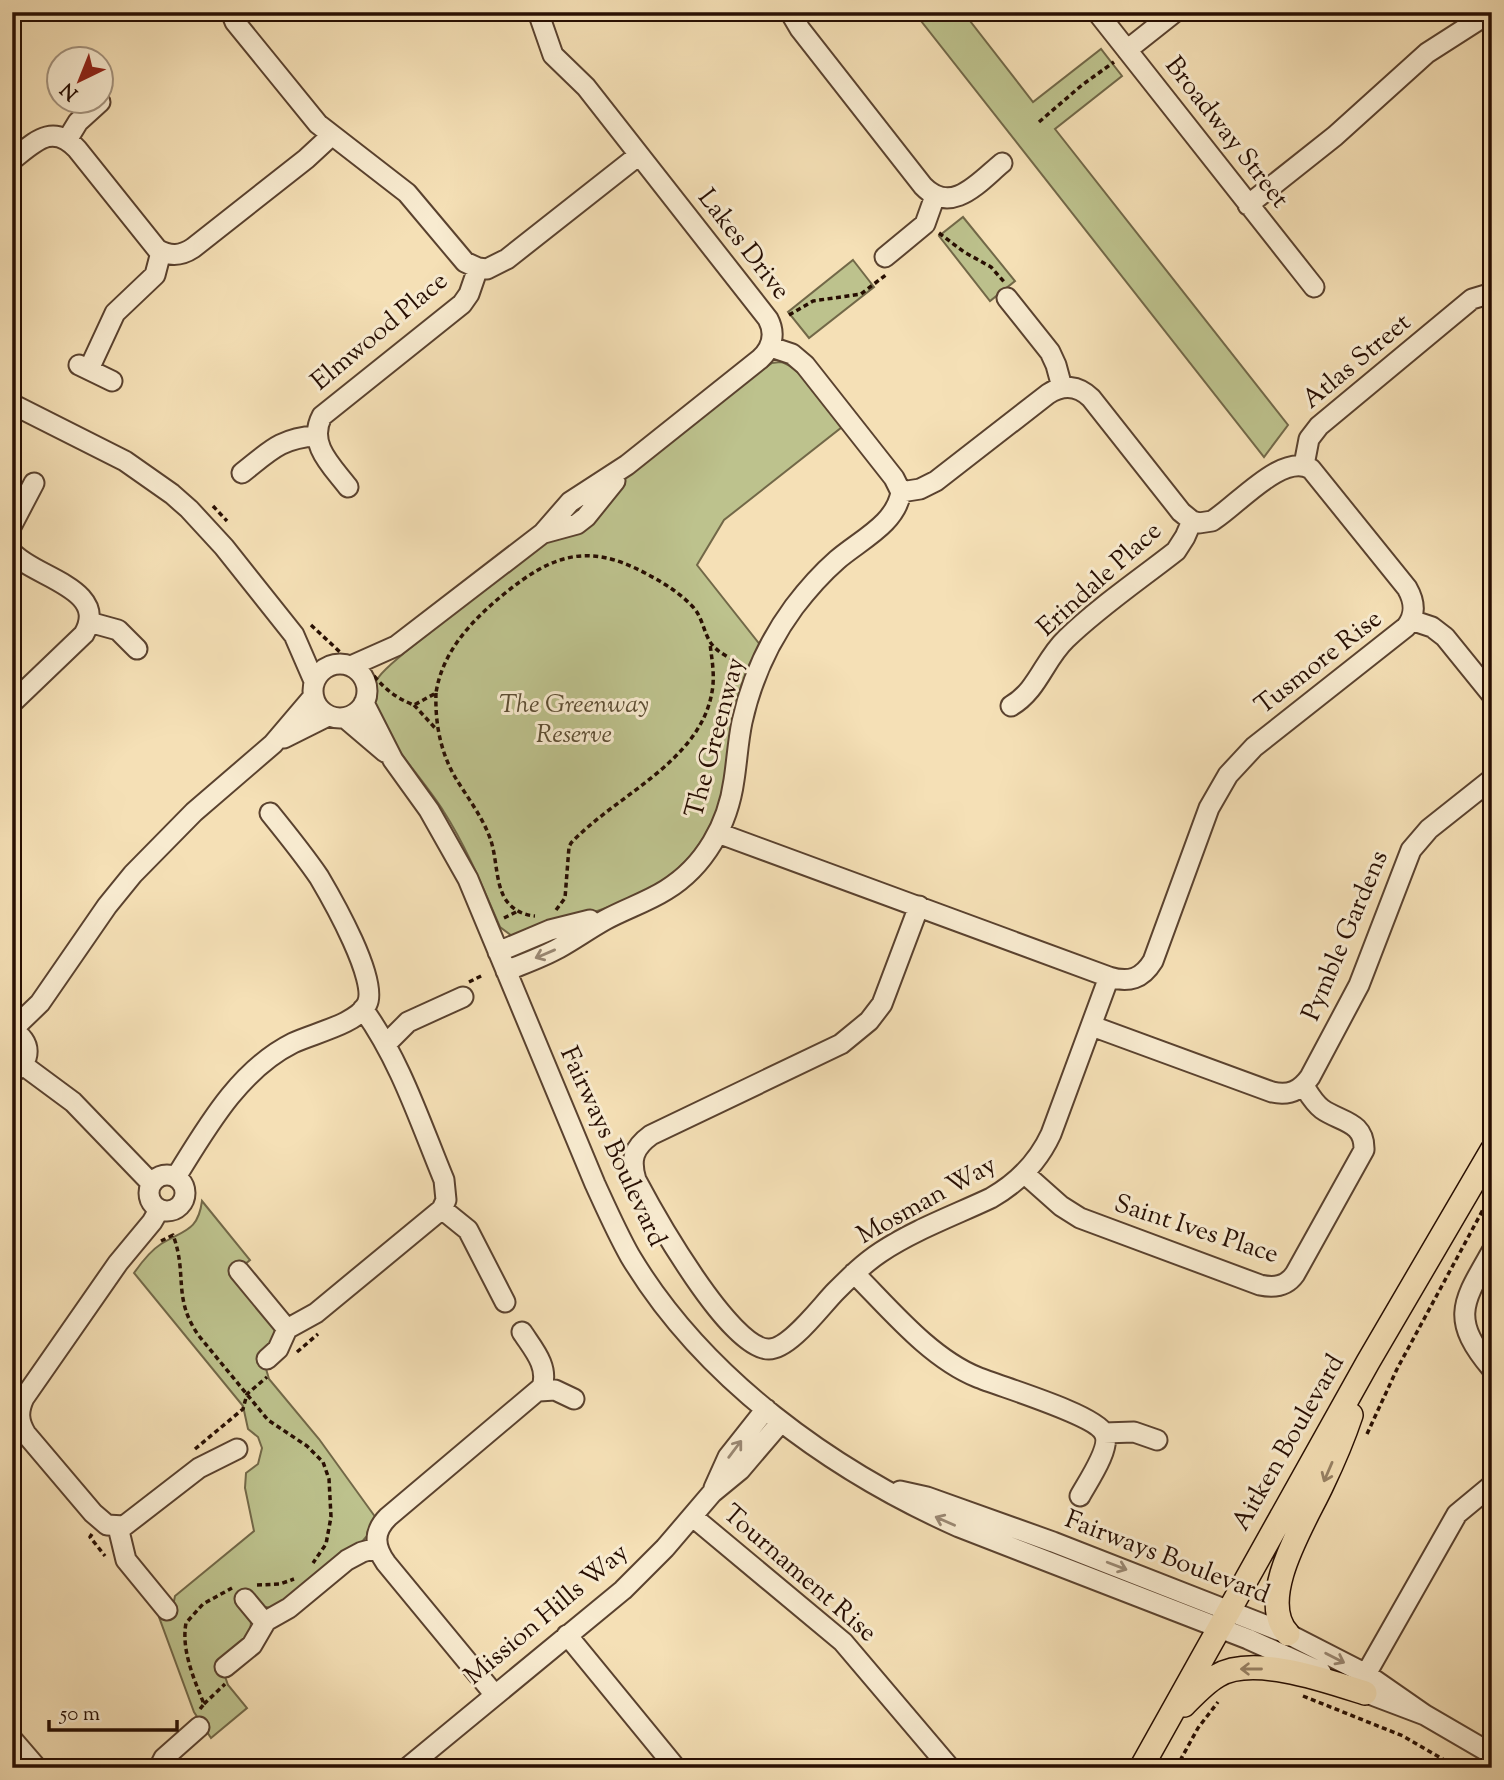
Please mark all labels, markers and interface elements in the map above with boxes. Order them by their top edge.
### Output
north arrow [46,46,116,116]
street label: Broadway Street [1155,49,1297,217]
text: N [55,76,85,106]
street label: Lakes Drive [688,182,798,308]
street label: Elmwood Place [304,264,456,400]
street label: Atlas Street [1295,305,1419,419]
street label: Erindale Place [1029,514,1171,646]
street label: Tusmore Rise [1248,601,1390,725]
street label: The Greenway [677,654,755,822]
park label: The Greenway Reserve [499,687,649,754]
street label: Pymble Gardens [1293,845,1399,1027]
one-way arrow [534,948,556,961]
street label: Fairways Boulevard [549,1041,675,1253]
street label: Mosman Way [851,1147,1003,1255]
street label: Saint Ives Place [1109,1186,1283,1274]
street label: Aitken Boulevard [1223,1348,1355,1538]
one-way arrow [727,1439,742,1458]
one-way arrow [1320,1461,1333,1482]
street label: Tournament Rise [714,1497,884,1651]
street label: Fairways Boulevard [1059,1502,1275,1614]
one-way arrow [935,1514,956,1527]
street label: Mission Hills Way [457,1535,637,1695]
one-way arrow [1106,1561,1128,1573]
one-way arrow [1324,1652,1345,1666]
one-way arrow [1240,1662,1263,1676]
scale bar [49,1689,177,1733]
text: 50 m [59,1700,100,1730]

